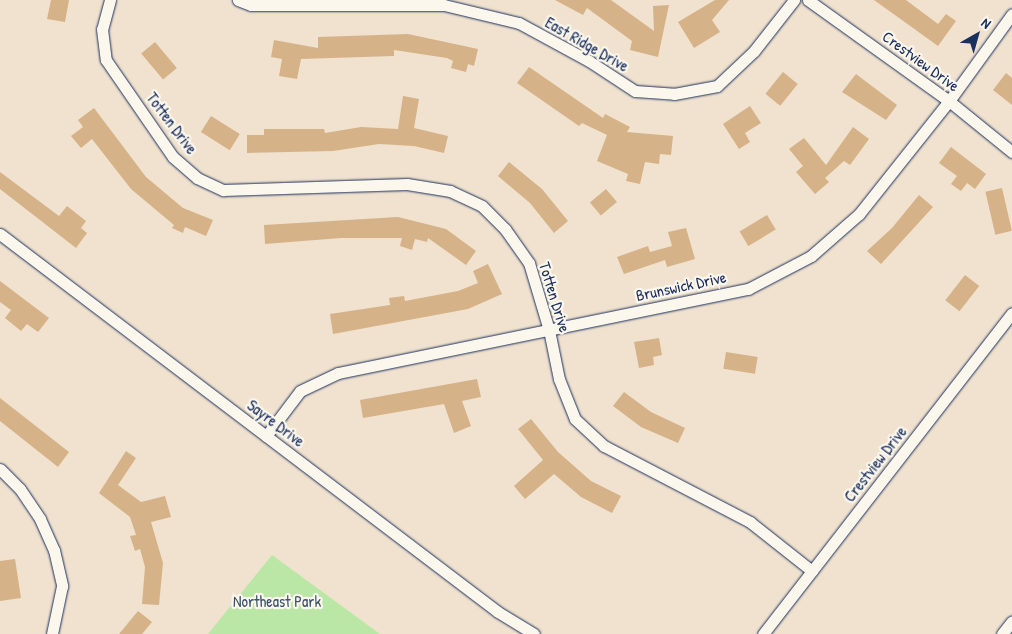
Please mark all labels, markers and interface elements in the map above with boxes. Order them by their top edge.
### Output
north arrow [952,10,1002,60]
street label: East Ridge Drive [542,12,632,76]
text: N [978,13,995,33]
street label: Crestview Drive [879,27,963,95]
street label: Totten Drive [143,88,201,158]
street label: Totten Drive [535,260,575,334]
street label: Brunswick Drive [634,267,728,305]
street label: Sayre Drive [244,395,308,451]
street label: Crestview Drive [840,422,910,506]
park label: Northeast Park [233,591,321,611]

